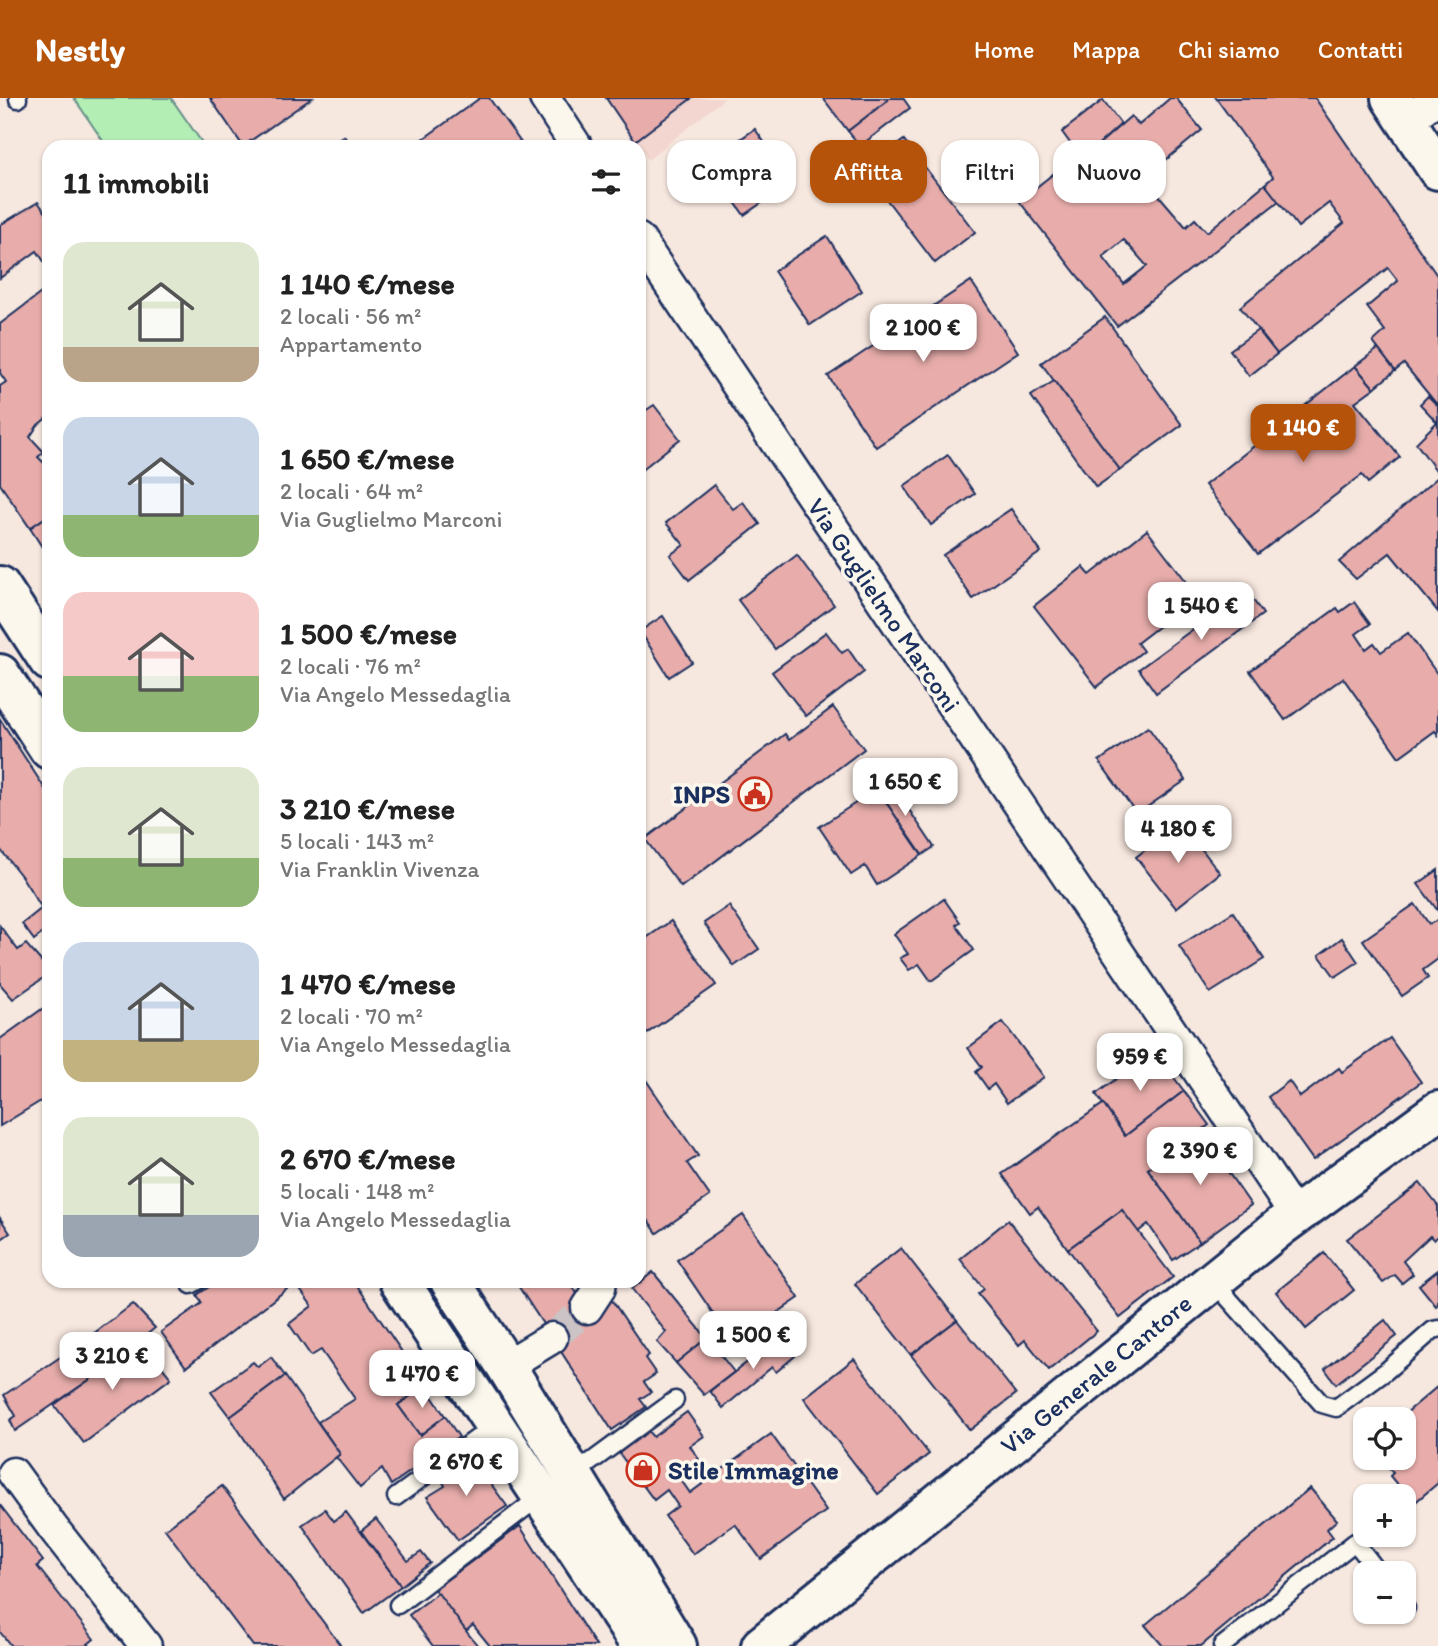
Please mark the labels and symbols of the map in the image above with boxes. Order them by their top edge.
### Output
pin: 2 100 € [858,304,988,364]
pin: 1 140 € [1238,404,1368,464]
street label: Via Guglielmo Marconi [800,492,968,718]
pin: 1 540 € [1136,582,1266,642]
pin: 1 650 € [840,758,970,818]
public building icon: INPS [736,775,774,813]
place label: INPS [673,778,730,810]
pin: 4 180 € [1113,806,1243,865]
pin: 959 € [1091,1034,1189,1093]
pin: 2 390 € [1135,1128,1265,1187]
street label: Via Generale Cantore [994,1287,1198,1461]
pin: 1 500 € [688,1312,818,1371]
pin: 3 210 € [47,1332,177,1392]
pin: 1 470 € [357,1350,487,1410]
pin: 2 670 € [401,1438,531,1498]
shop icon: Stile Immagine [624,1451,662,1489]
place label: Stile Immagine [668,1454,839,1486]

